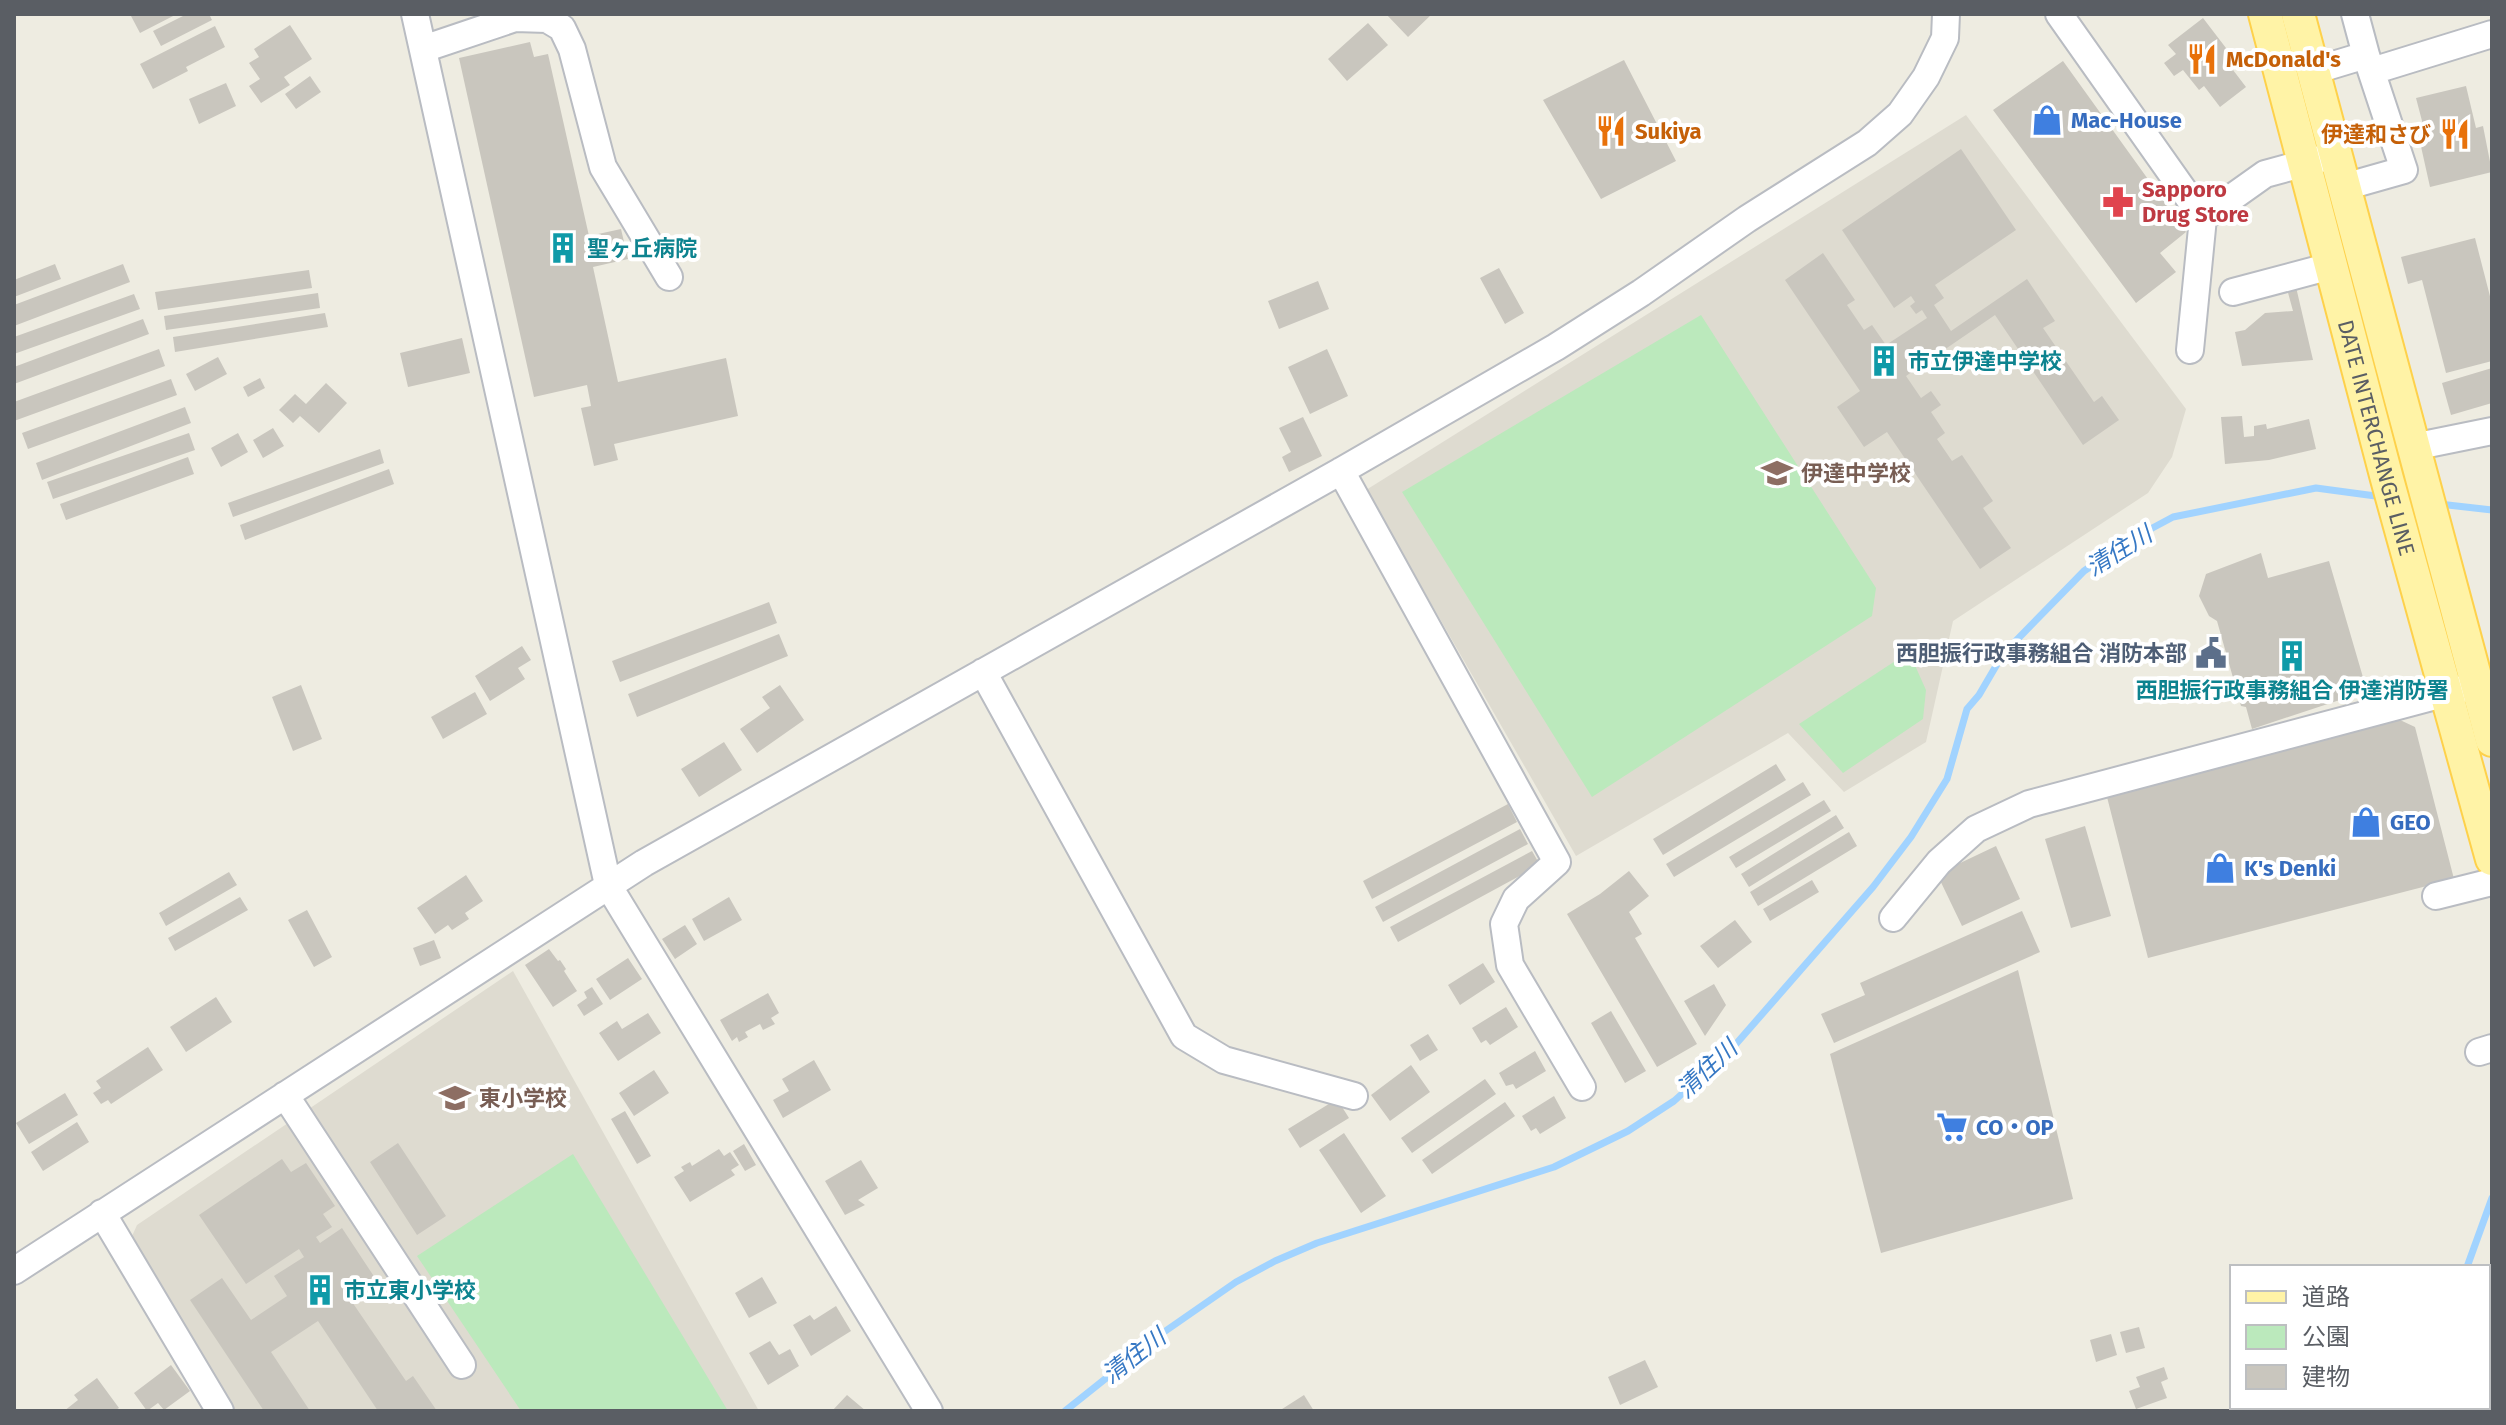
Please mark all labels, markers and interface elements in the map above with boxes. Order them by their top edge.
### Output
restaurant icon: McDonald's [2185,42,2219,76]
place label: McDonald's [2226,46,2341,73]
shop icon: Mac-House [2030,103,2064,137]
place label: Mac-House [2071,107,2182,134]
restaurant icon: Sukiya [1594,114,1628,148]
restaurant icon: 伊達和さび [2438,117,2472,151]
place label: Sukiya [1635,118,1701,145]
place label: 伊達和さび [2321,121,2431,148]
place label: Sapporo Drug Store [2142,176,2249,228]
pharmacy icon: Sapporo Drug Store [2101,185,2135,219]
building icon: 聖ヶ丘病院 [546,231,580,265]
place label: 聖ヶ丘病院 [587,235,697,262]
street label: DATE INTERCHANGE LINE [2332,317,2421,559]
building icon: 市立伊達中学校 [1867,344,1901,378]
place label: 市立伊達中学校 [1908,348,2062,375]
school or university icon: 伊達中学校 [1760,456,1794,490]
place label: 伊達中学校 [1801,460,1911,487]
water label: 清住川 [2081,518,2159,582]
public building icon: 西胆振行政事務組合 消防本部 [2194,636,2228,670]
building icon: 西胆振行政事務組合 伊達消防署 [2275,639,2309,673]
place label: 西胆振行政事務組合 消防本部 [1896,640,2187,667]
place label: 西胆振行政事務組合 伊達消防署 [2135,677,2449,704]
shop icon: GEO [2349,805,2383,839]
place label: GEO [2390,809,2431,836]
shop icon: K's Denki [2203,851,2237,885]
place label: K's Denki [2244,855,2336,882]
water label: 清住川 [1671,1032,1745,1104]
school or university icon: 東小学校 [438,1081,472,1115]
place label: 東小学校 [479,1085,567,1112]
supermarket icon: CO・OP [1935,1110,1969,1144]
place label: CO・OP [1976,1114,2054,1141]
legend [2230,1265,2490,1409]
building icon: 市立東小学校 [303,1273,337,1307]
place label: 市立東小学校 [344,1277,476,1304]
text: 道路 [2302,1283,2350,1311]
water label: 清住川 [1097,1321,1173,1389]
text: 公園 [2302,1323,2350,1351]
text: 建物 [2302,1363,2350,1391]

